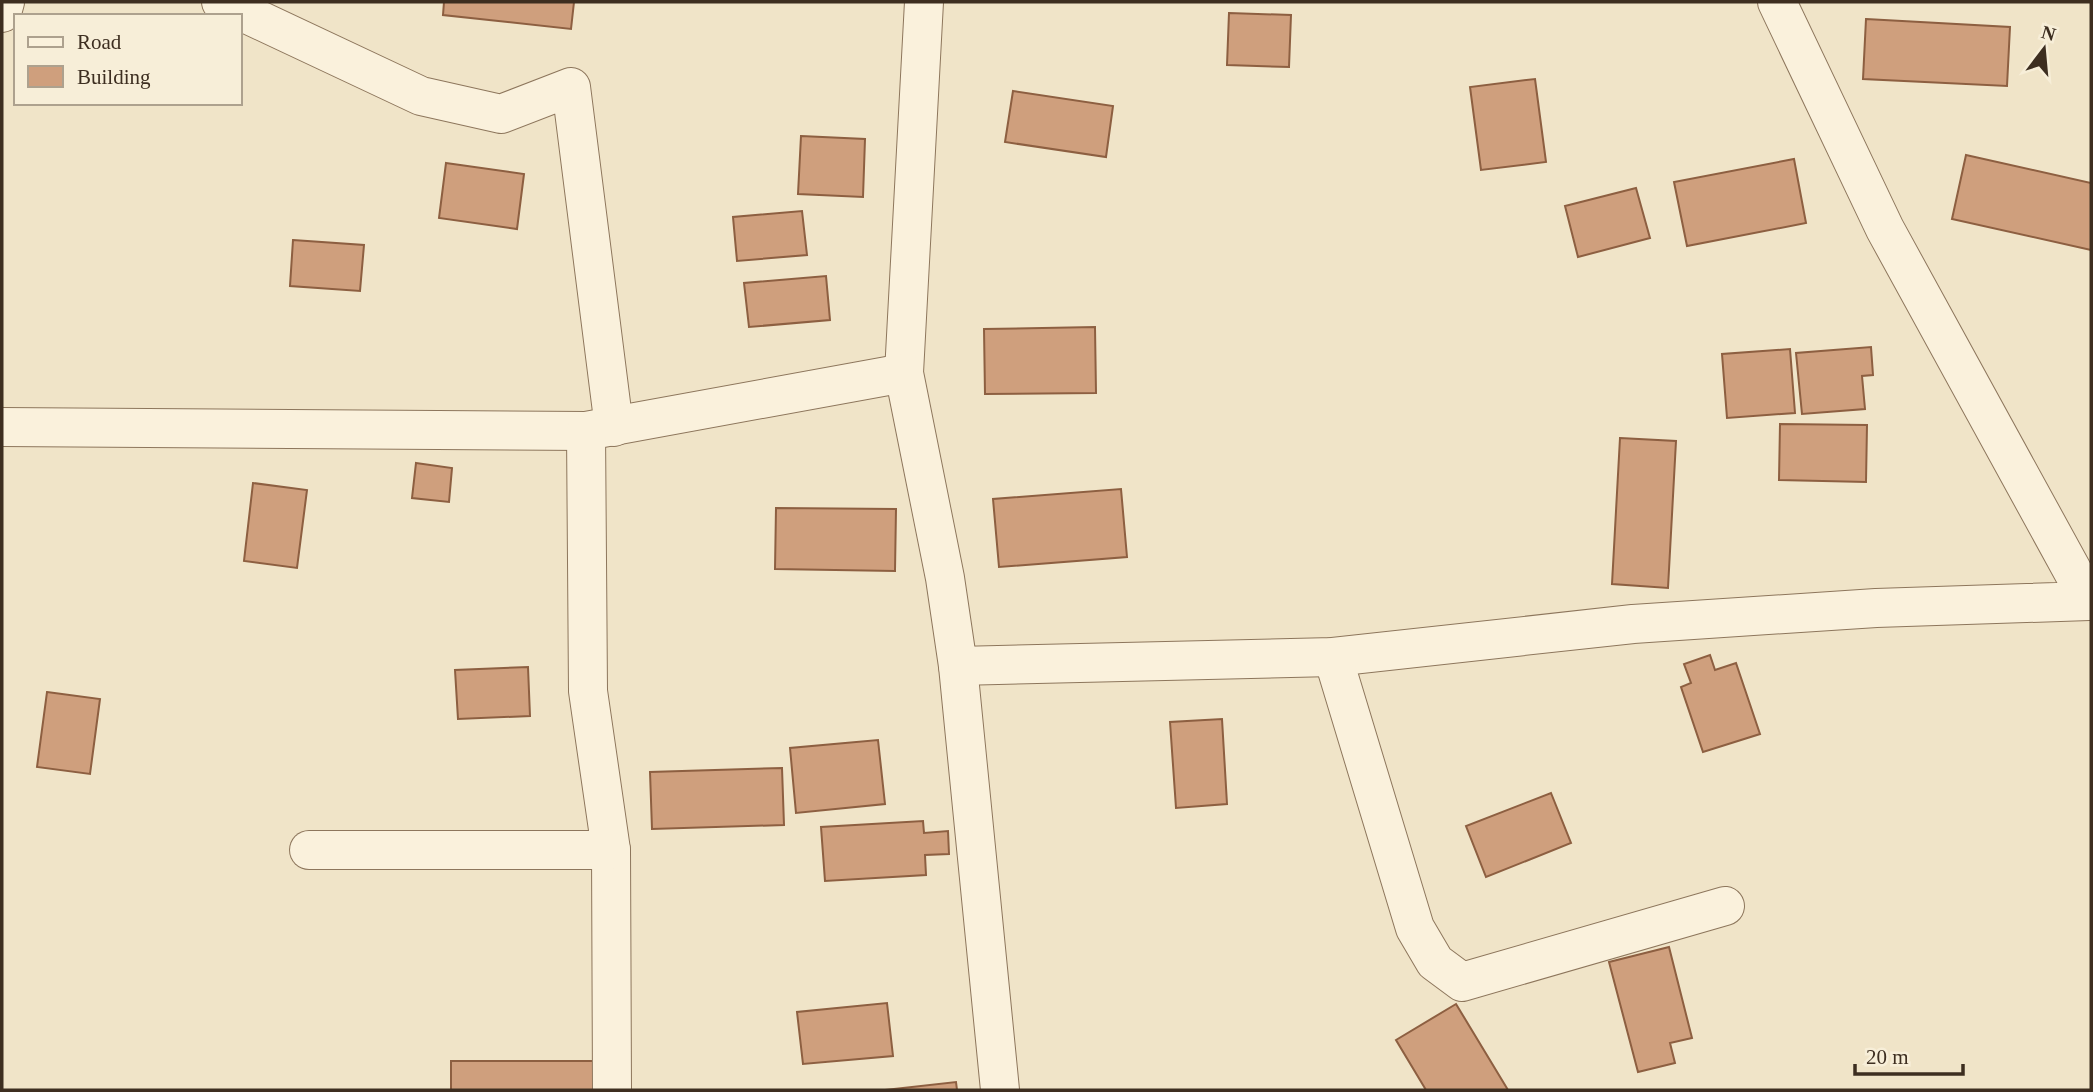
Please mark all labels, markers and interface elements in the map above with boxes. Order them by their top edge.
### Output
legend [14,14,242,105]
north arrow [2009,14,2079,84]
text: N [2039,21,2058,45]
text: Road [77,30,122,54]
text: Building [77,65,151,89]
scale bar [1855,1032,1964,1076]
text: 20 m [1866,1045,1909,1069]

